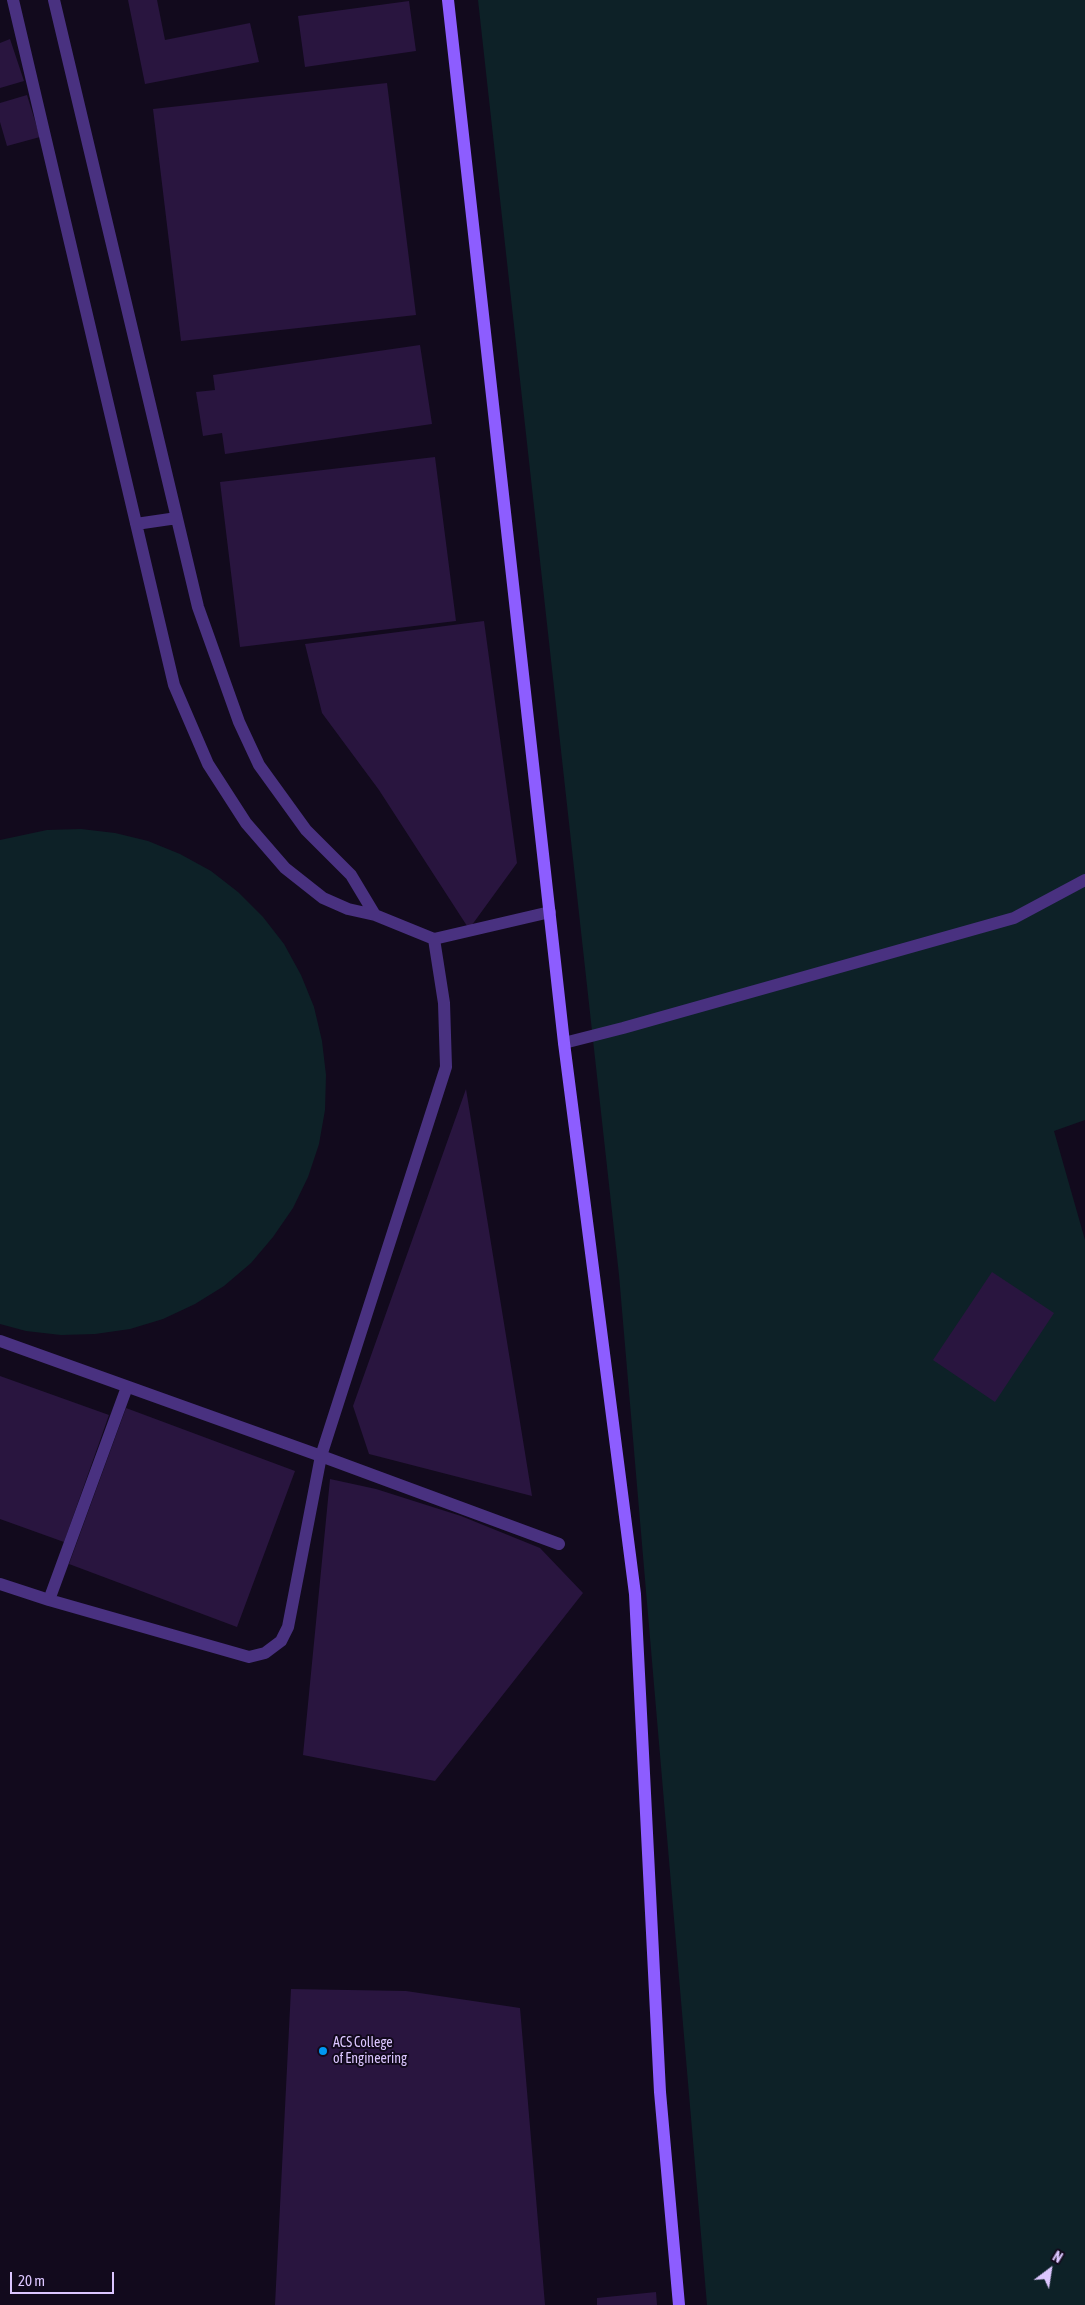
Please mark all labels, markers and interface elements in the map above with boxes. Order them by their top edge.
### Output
place label: ACS College of Engineering [333,2035,407,2068]
marker: ACS College of Engineering [317,2045,329,2057]
north arrow [1025,2245,1075,2295]
text: N [1050,2248,1065,2266]
scale bar [12,2262,116,2294]
text: 20 m [18,2272,45,2289]

